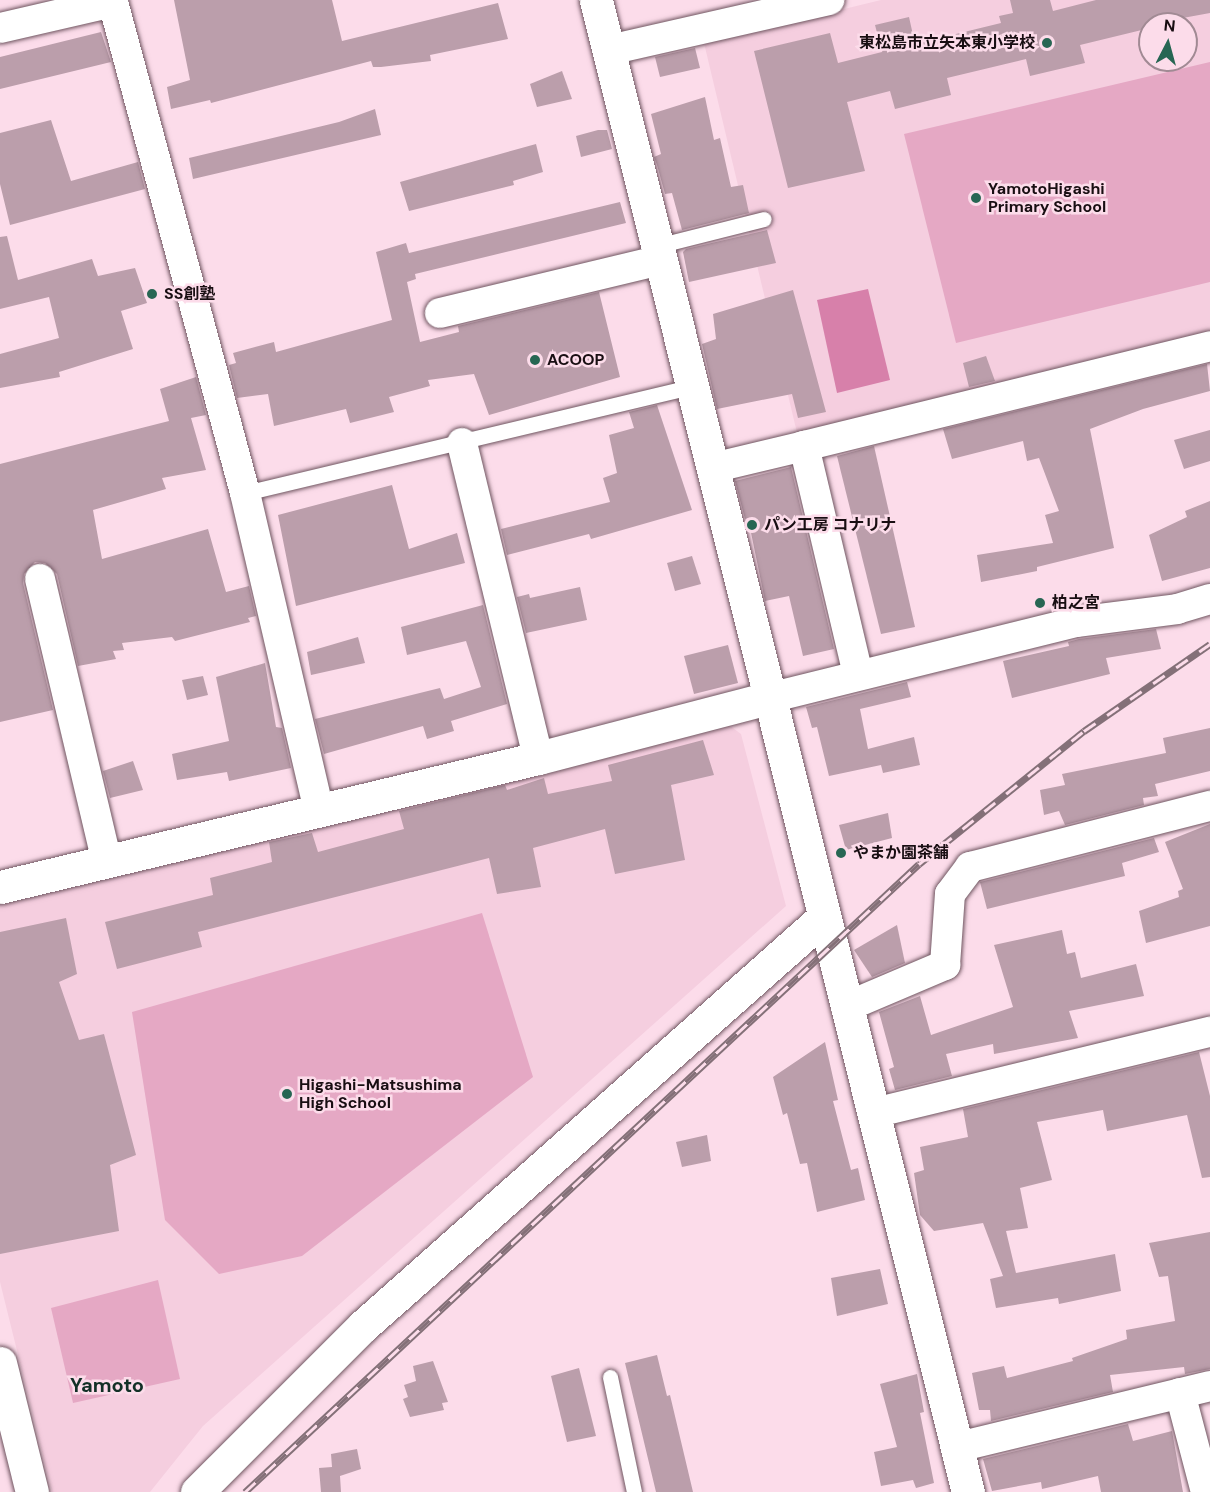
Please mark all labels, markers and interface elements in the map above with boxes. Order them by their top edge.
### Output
north arrow [1138,12,1198,72]
text: N [1163,15,1177,37]
place label: 東松島市立矢本東小学校 [859,33,1035,53]
marker: 東松島市立矢本東小学校 [1040,36,1054,50]
place label: YamotoHigashi Primary School [988,179,1106,217]
marker: YamotoHigashi Primary School [969,191,983,205]
place label: SS創塾 [164,284,215,304]
marker: SS創塾 [145,287,159,301]
place label: ACOOP [547,350,604,370]
marker: ACOOP [528,353,542,367]
place label: パン工房 コナリナ [764,515,896,535]
marker: パン工房 コナリナ [745,518,759,532]
place label: 柏之宮 [1052,593,1100,613]
marker: 柏之宮 [1033,596,1047,610]
place label: やまか園茶舗 [853,843,949,863]
marker: やまか園茶舗 [834,846,848,860]
place label: Higashi-Matsushima High School [299,1075,462,1113]
marker: Higashi-Matsushima High School [280,1087,294,1101]
district label: Yamoto [70,1373,144,1397]

